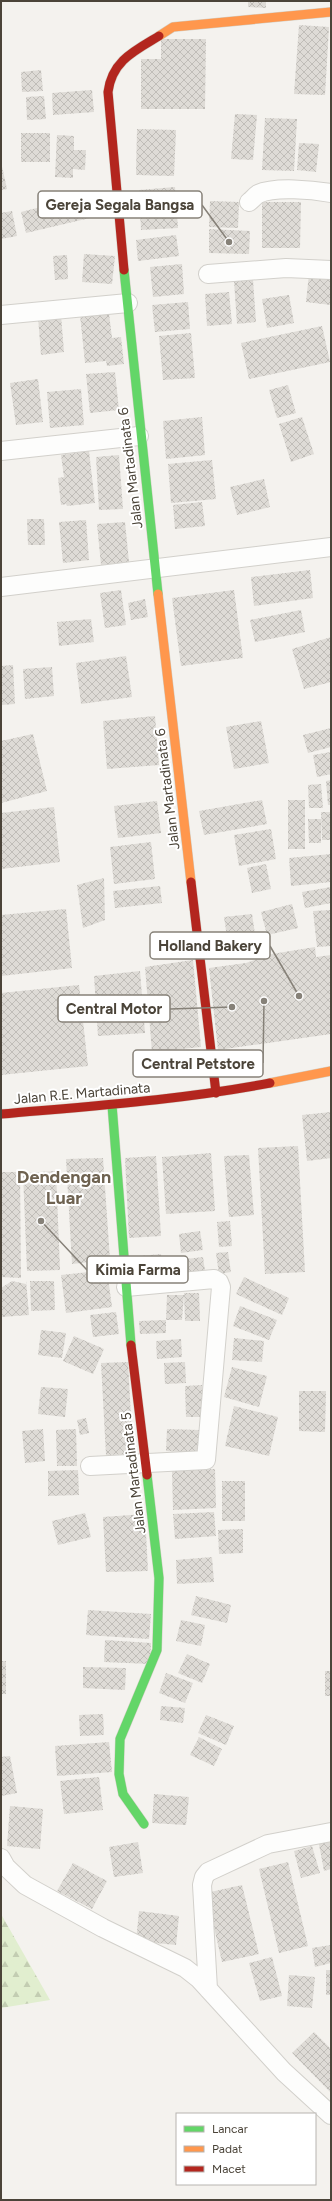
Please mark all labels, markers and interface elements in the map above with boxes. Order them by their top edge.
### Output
callout: Gereja Segala Bangsa [38,191,202,218]
text: Gereja Segala Bangsa [46,196,194,214]
street label: Jalan Martadinata 6 [115,406,146,530]
street label: Jalan Martadinata 6 [152,727,183,851]
callout: Holland Bakery [150,932,270,959]
text: Holland Bakery [158,937,262,955]
callout: Central Motor [58,995,170,1022]
text: Central Motor [66,1000,163,1018]
callout: Central Petstore [133,1050,263,1077]
text: Central Petstore [141,1055,255,1073]
street label: Jalan R.E. Martadinata [13,1079,151,1108]
district label: Dendengan Luar [17,1166,111,1209]
callout: Kimia Farma [87,1256,188,1283]
text: Kimia Farma [95,1261,181,1279]
street label: Jalan Martadinata 5 [118,1411,149,1535]
legend [176,2113,316,2185]
text: Lancar [212,2122,248,2136]
text: Padat [212,2142,243,2156]
text: Macet [212,2162,246,2176]

